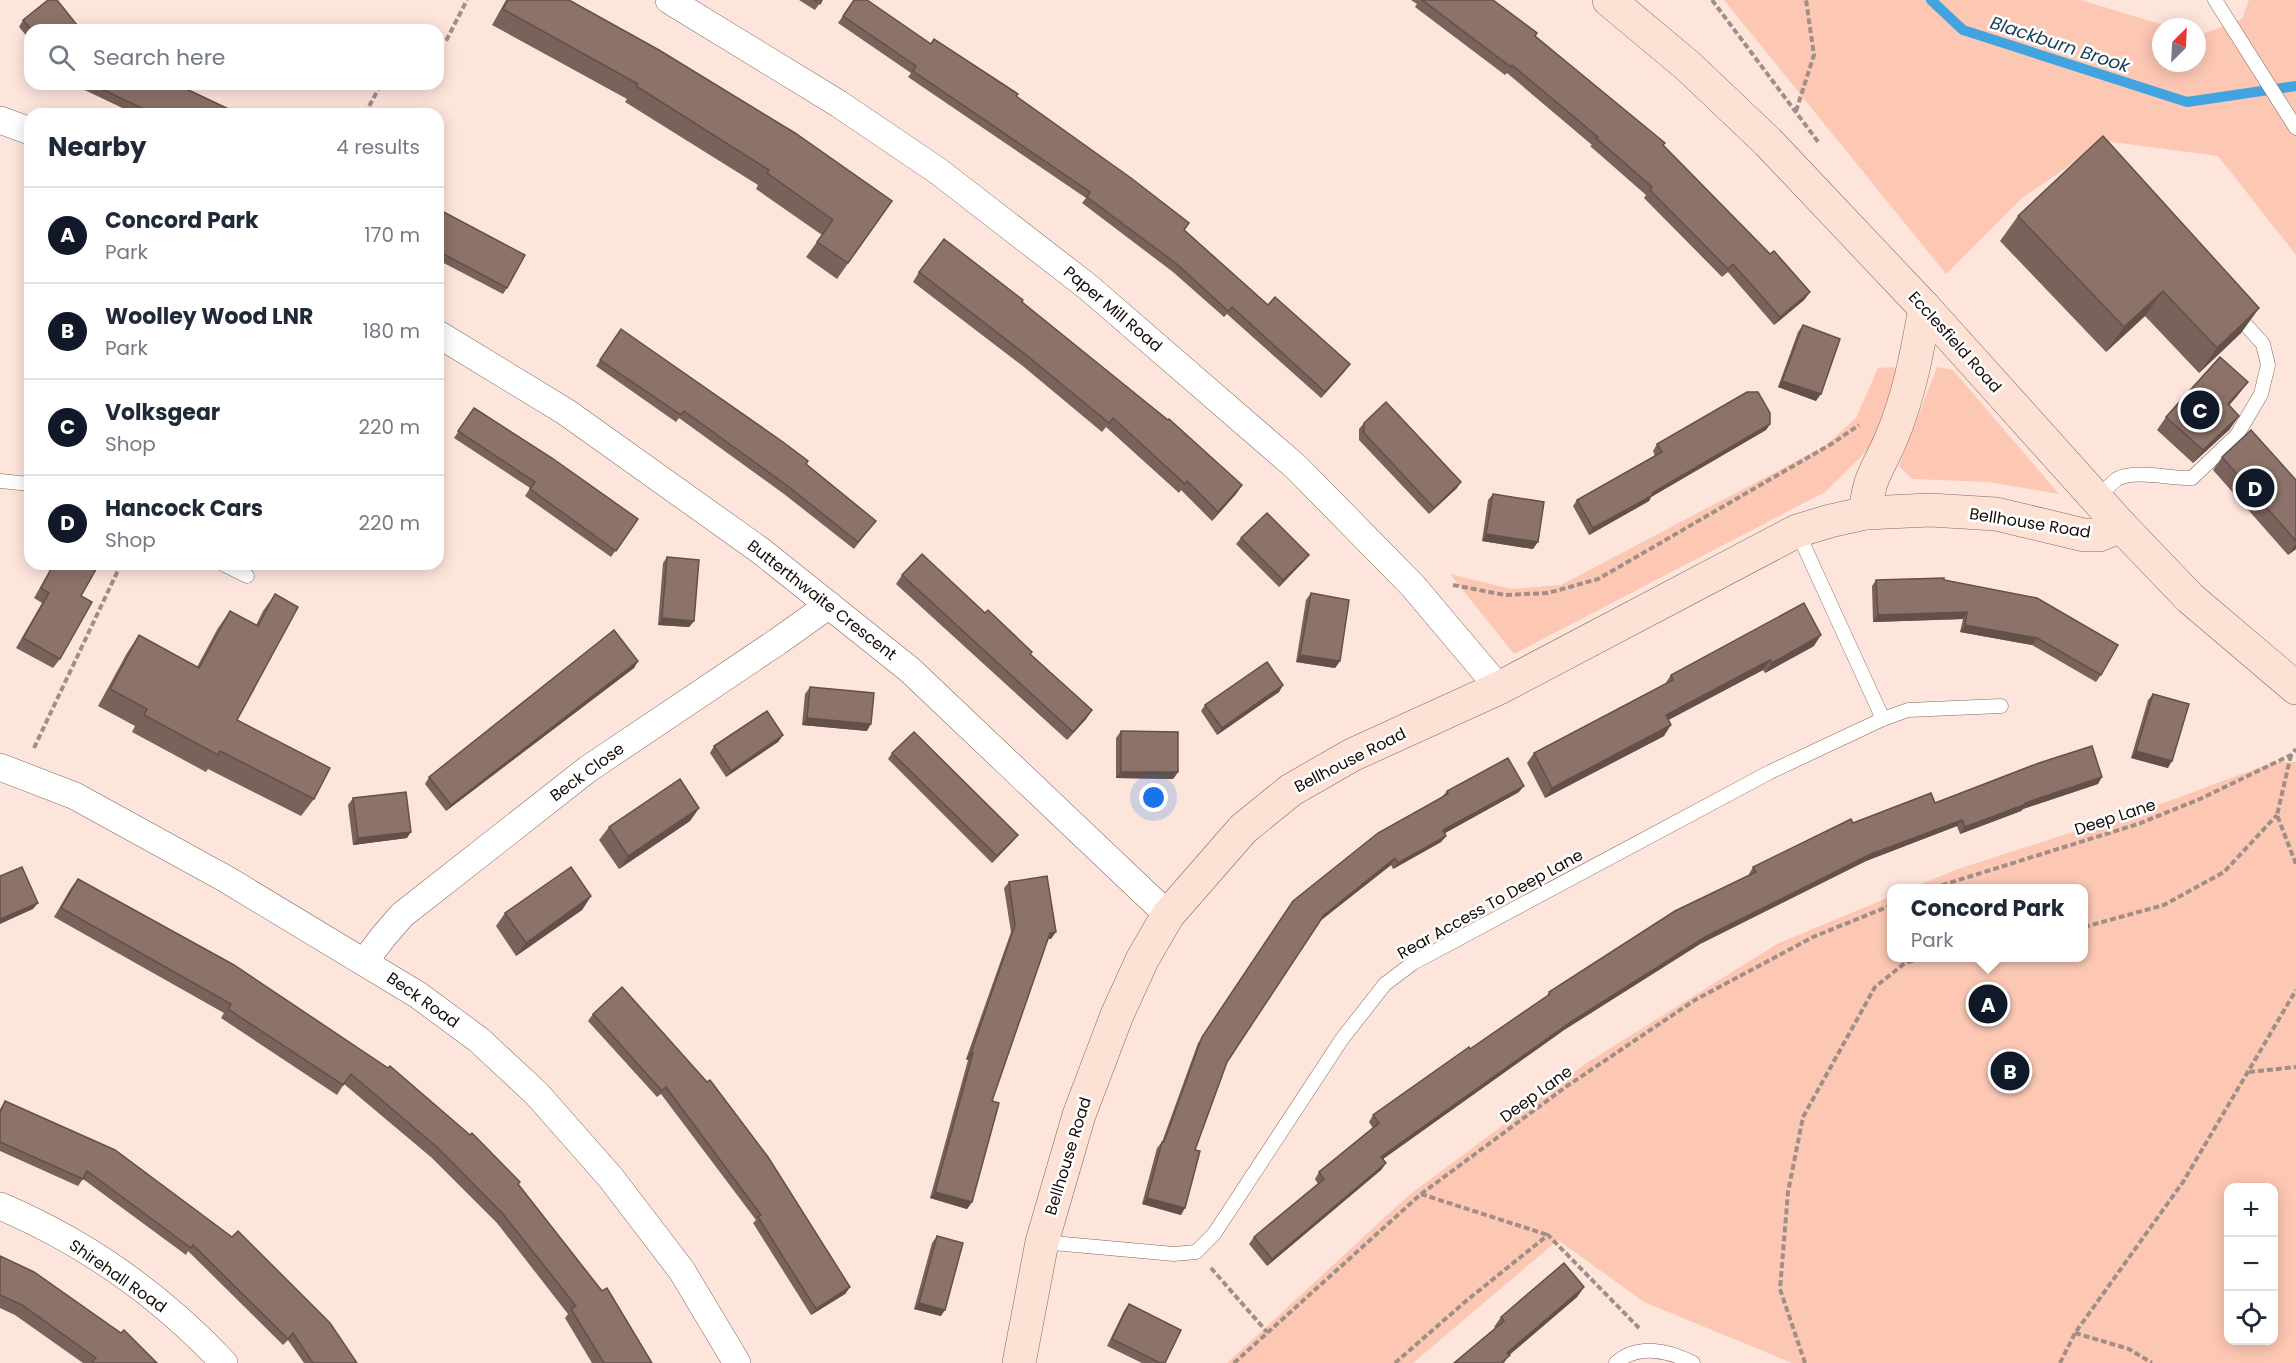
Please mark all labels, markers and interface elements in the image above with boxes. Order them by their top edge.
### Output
water label: Blackburn Brook [1987,10,2134,79]
north arrow [2152,18,2206,72]
search box [24,24,444,90]
icon: search [45,41,78,74]
text: Search here [93,42,226,73]
text: Nearby [48,129,146,165]
text: 4 results [336,133,420,161]
text: Concord Park [105,205,259,236]
text: A [60,221,75,249]
text: 170 m [364,221,420,249]
text: Park [105,238,148,266]
street label: Paper Mill Road [1059,261,1167,357]
street label: Ecclesfield Road [1903,286,2007,398]
text: Woolley Wood LNR [105,301,313,332]
text: B [61,317,74,345]
text: 180 m [362,317,420,345]
text: Park [105,334,148,362]
pin: C [2180,388,2220,432]
text: Volksgear [105,397,220,428]
text: C [60,413,75,441]
text: 220 m [359,413,420,441]
text: Shop [105,430,156,458]
pin: D [2236,466,2274,510]
text: Hancock Cars [105,493,263,524]
street label: Bellhouse Road [1968,502,2092,544]
text: D [60,509,75,537]
text: 220 m [359,509,420,537]
text: Shop [105,526,156,554]
street label: Butterthwaite Crescent [742,534,902,666]
street label: Bellhouse Road [1290,722,1410,798]
street label: Beck Close [545,737,629,807]
your location [1139,783,1168,812]
street label: Deep Lane [2071,793,2159,841]
street label: Rear Access To Deep Lane [1393,843,1587,965]
popup [1887,884,2088,962]
text: Concord Park [1911,893,2064,924]
text: Park [1911,926,1954,954]
street label: Beck Road [382,967,464,1033]
pin: A [1968,982,2008,1026]
pin: B [1990,1048,2030,1094]
street label: Deep Lane [1495,1060,1577,1128]
street label: Bellhouse Road [1039,1094,1097,1218]
map controls [2224,1183,2278,1345]
button: + [2224,1183,2278,1237]
street label: Shirehall Road [65,1234,171,1318]
button: − [2224,1237,2278,1291]
button: locate [2224,1291,2278,1345]

